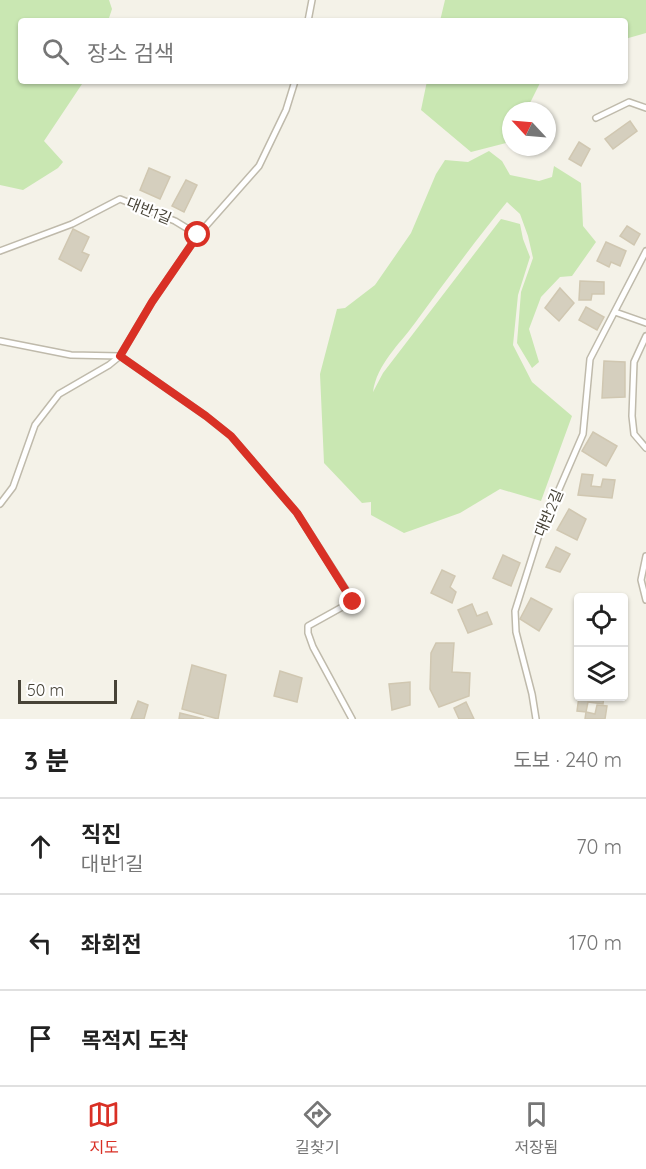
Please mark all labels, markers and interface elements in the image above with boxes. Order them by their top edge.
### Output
search box [18,18,628,84]
icon: search [39,35,72,68]
text: 장소 검색 [87,39,174,67]
north arrow [502,102,556,156]
street label: 대반1길 [124,193,175,228]
route start [184,221,210,247]
street label: 대반2길 [530,486,567,539]
route end [339,588,365,614]
map controls [574,593,628,701]
button: locate [574,593,628,647]
button: layers [574,647,628,701]
scale bar [18,677,117,704]
text: 50 m [27,680,64,700]
text: 3 분 [24,744,69,777]
text: 도보 · 240 m [513,747,622,772]
text: 직진 [81,820,121,848]
icon: ahead [24,830,57,863]
text: 70 m [576,834,622,859]
text: 대반1길 [81,851,144,876]
icon: left [24,926,57,959]
text: 좌회전 [81,930,142,958]
text: 170 m [569,930,622,955]
icon: arrive [24,1022,57,1055]
text: 목적지 도착 [81,1026,188,1054]
tab: 지도 [87,1098,120,1158]
tab: 길찾기 [295,1098,339,1158]
tab: 저장됨 [514,1098,559,1158]

